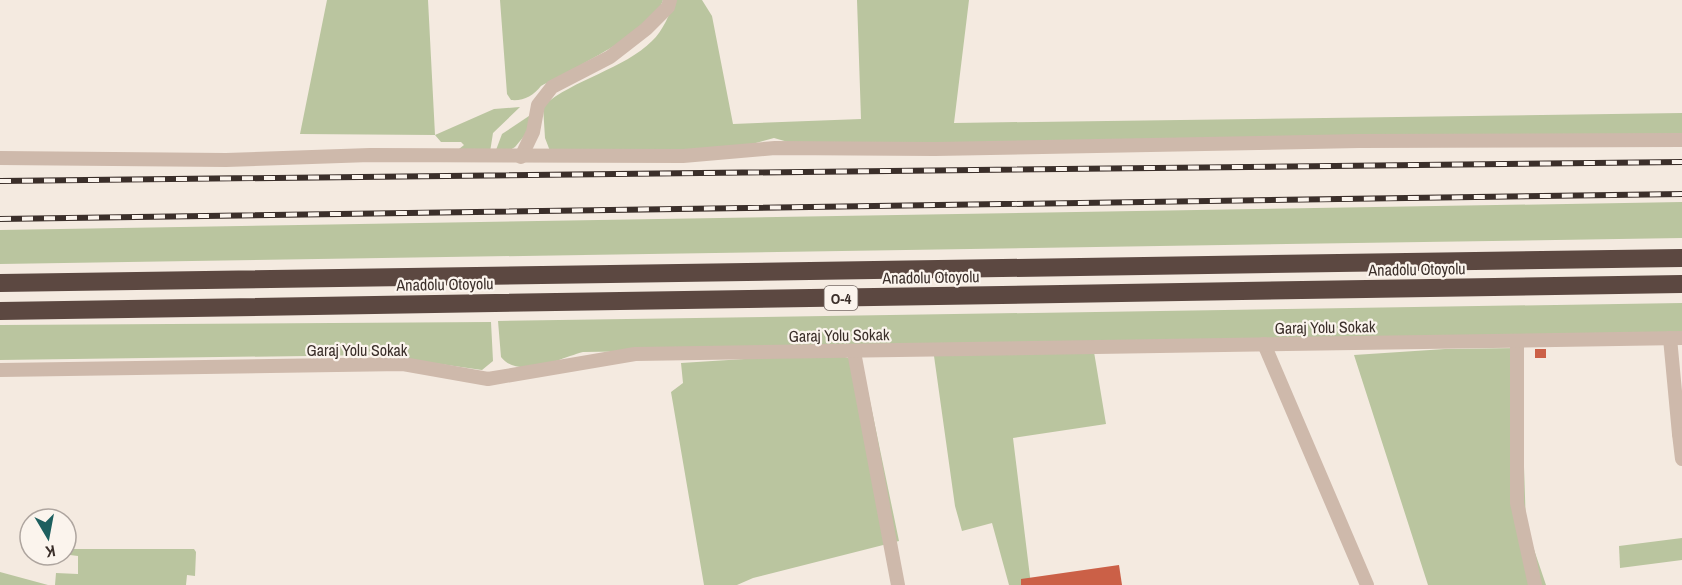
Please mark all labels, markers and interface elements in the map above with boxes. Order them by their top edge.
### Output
street label: Anadolu Otoyolu [1367,257,1466,281]
street label: Anadolu Otoyolu [881,265,980,289]
street label: Anadolu Otoyolu [395,272,494,296]
road number: O-4 [824,286,858,310]
street label: Garaj Yolu Sokak [1274,315,1376,339]
street label: Garaj Yolu Sokak [788,323,890,347]
street label: Garaj Yolu Sokak [307,339,408,361]
north arrow [18,507,78,567]
text: K [44,540,57,564]

